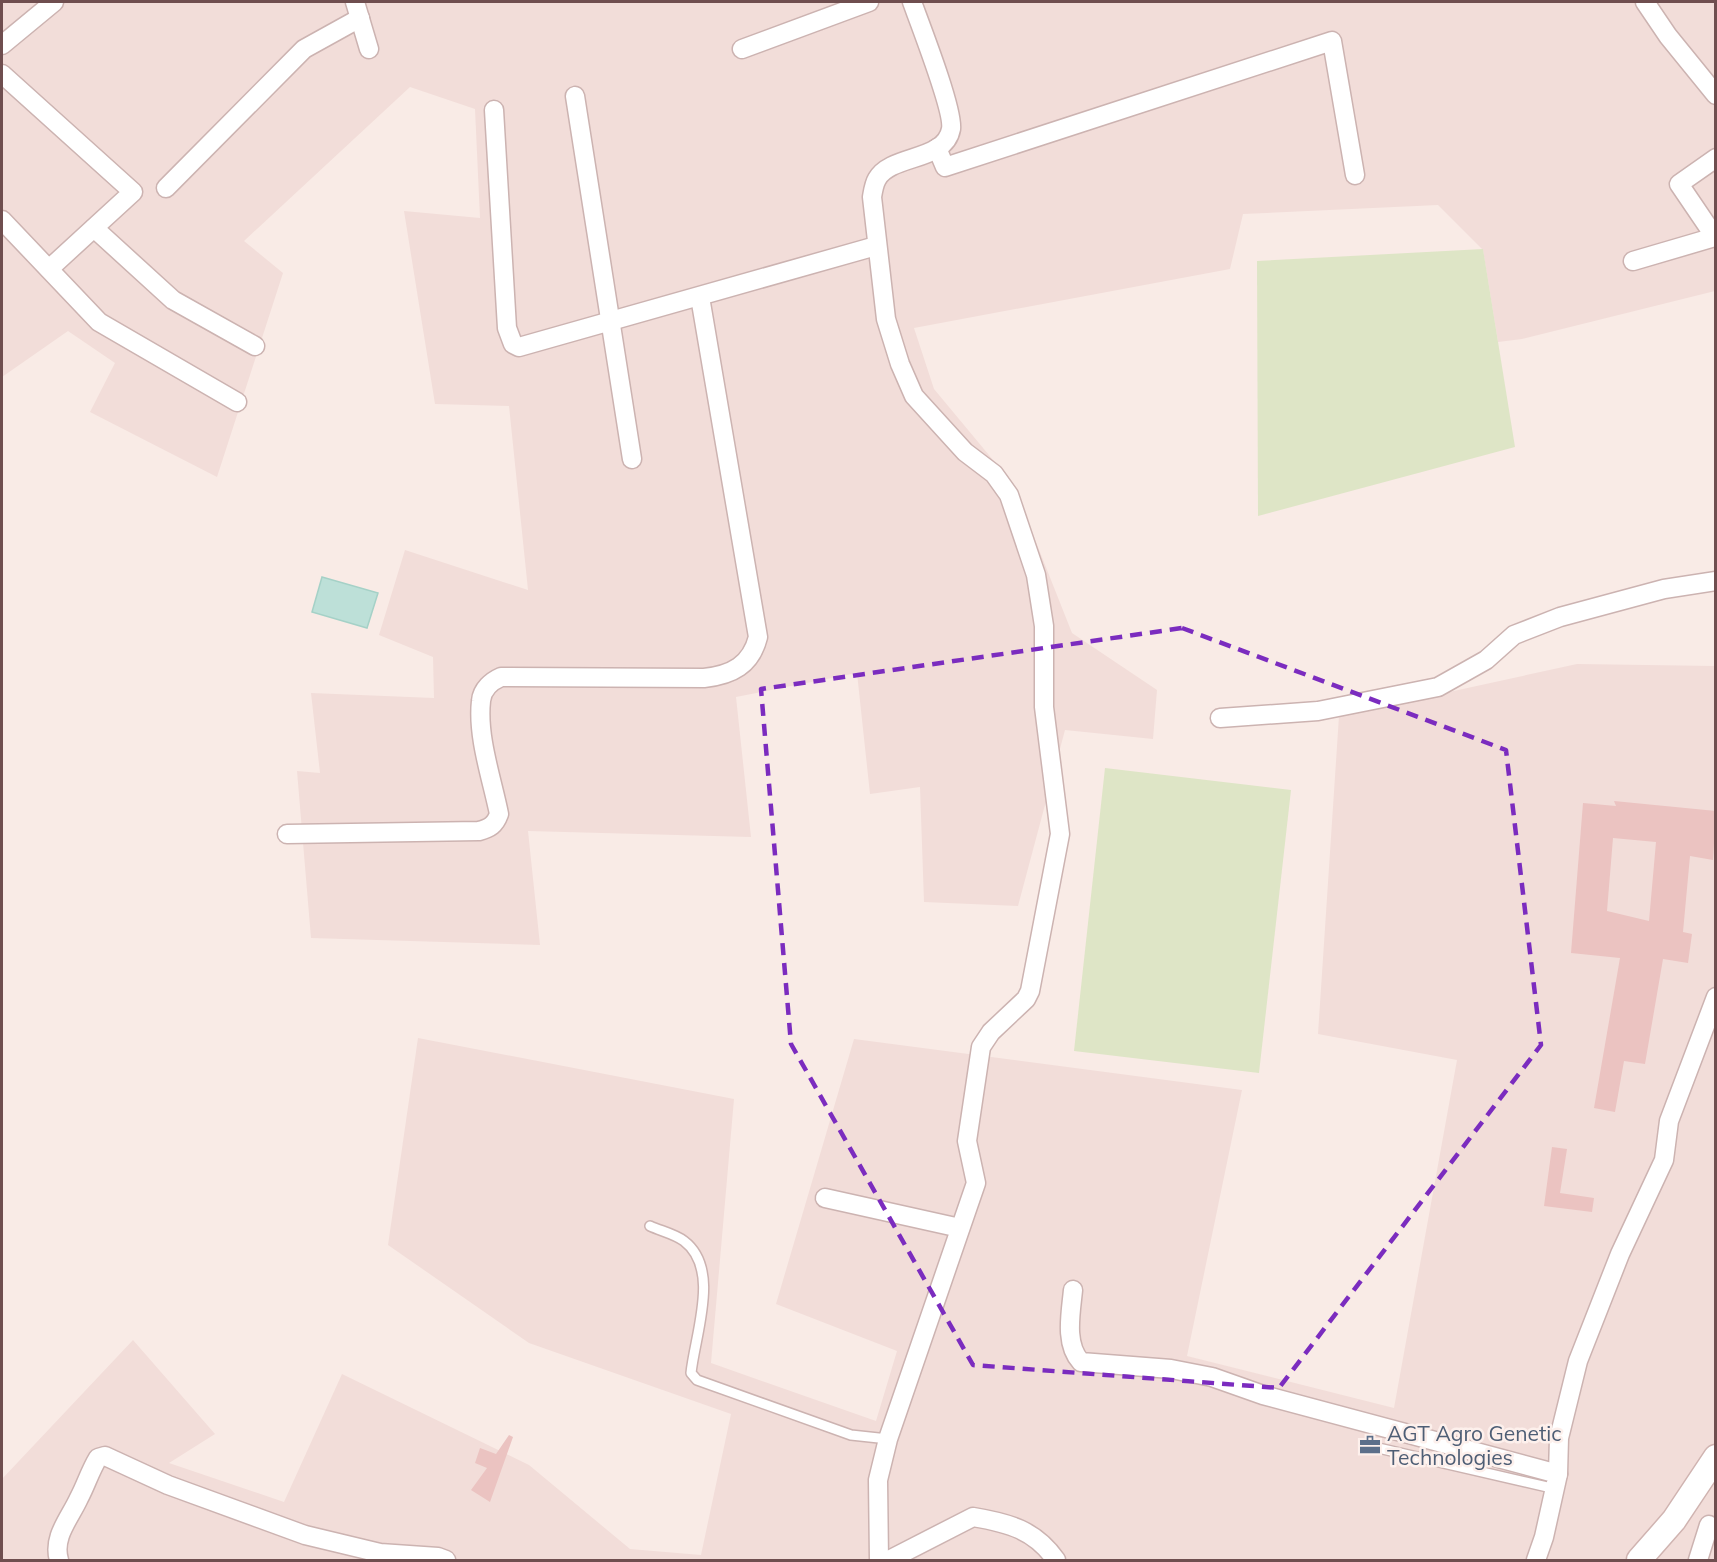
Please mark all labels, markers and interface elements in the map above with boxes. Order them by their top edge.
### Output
place label: AGT Agro Genetic Technologies [1387,1420,1562,1470]
office icon: AGT Agro Genetic Technologies [1358,1433,1382,1457]

